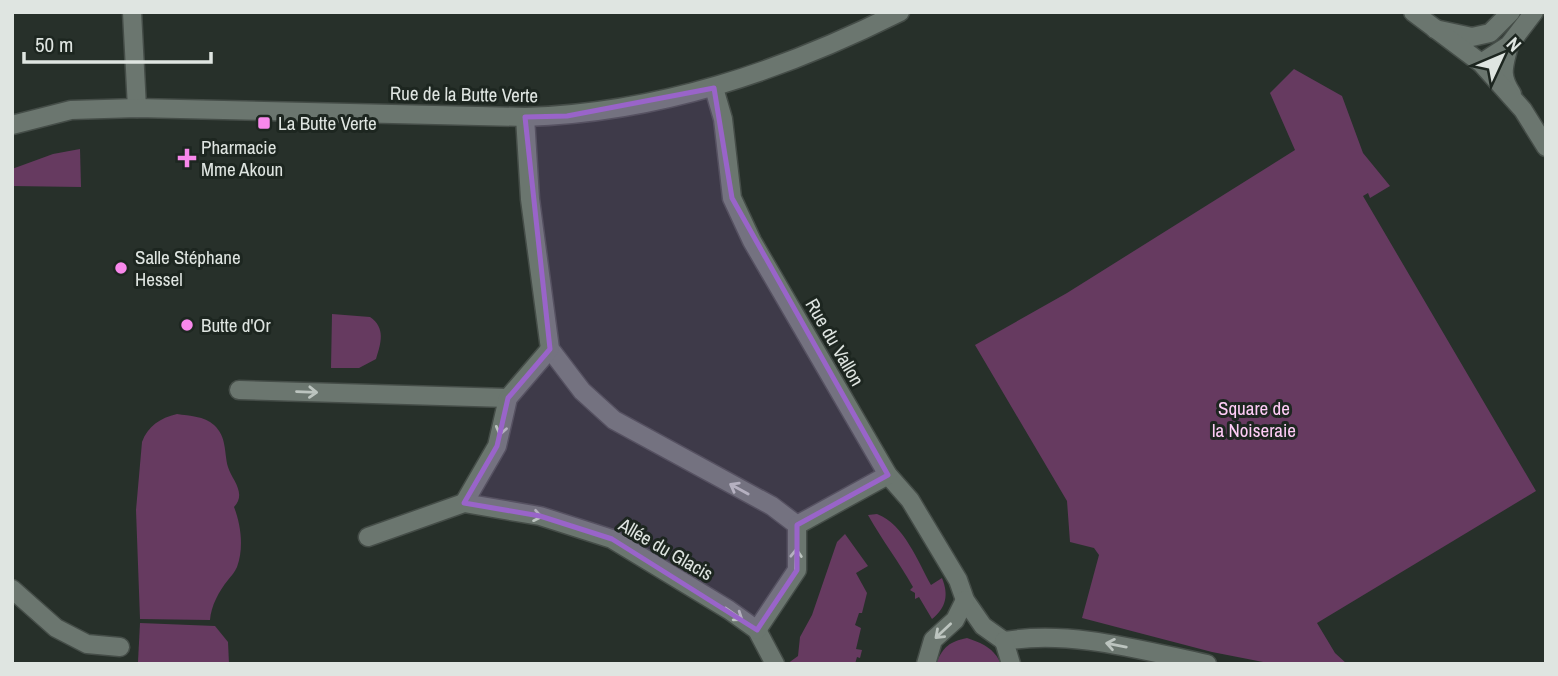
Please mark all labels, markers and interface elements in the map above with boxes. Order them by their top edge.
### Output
scale bar [24,21,212,65]
north arrow [1467,21,1537,91]
text: 50 m [35,30,73,59]
text: N [1501,31,1527,57]
street label: Rue de la Butte Verte [390,80,538,108]
place label: La Butte Verte [278,110,377,136]
marker: La Butte Verte [256,115,272,131]
place label: Pharmacie Mme Akoun [201,134,283,182]
marker: Pharmacie Mme Akoun [179,150,195,166]
place label: Salle Stéphane Hessel [135,244,241,292]
marker: Salle Stéphane Hessel [113,260,129,276]
street label: Rue du Vallon [800,294,870,390]
place label: Butte d'Or [201,312,271,338]
marker: Butte d'Or [179,317,195,333]
one-way arrow [296,386,319,399]
park label: Square de la Noiseraie [1212,395,1296,443]
one-way arrow [495,413,508,436]
one-way arrow [729,482,750,495]
one-way arrow [520,508,543,522]
street label: Allée du Glacis [613,511,718,587]
one-way arrow [790,548,803,571]
one-way arrow [724,607,743,621]
one-way arrow [935,622,952,639]
one-way arrow [1105,638,1128,652]

